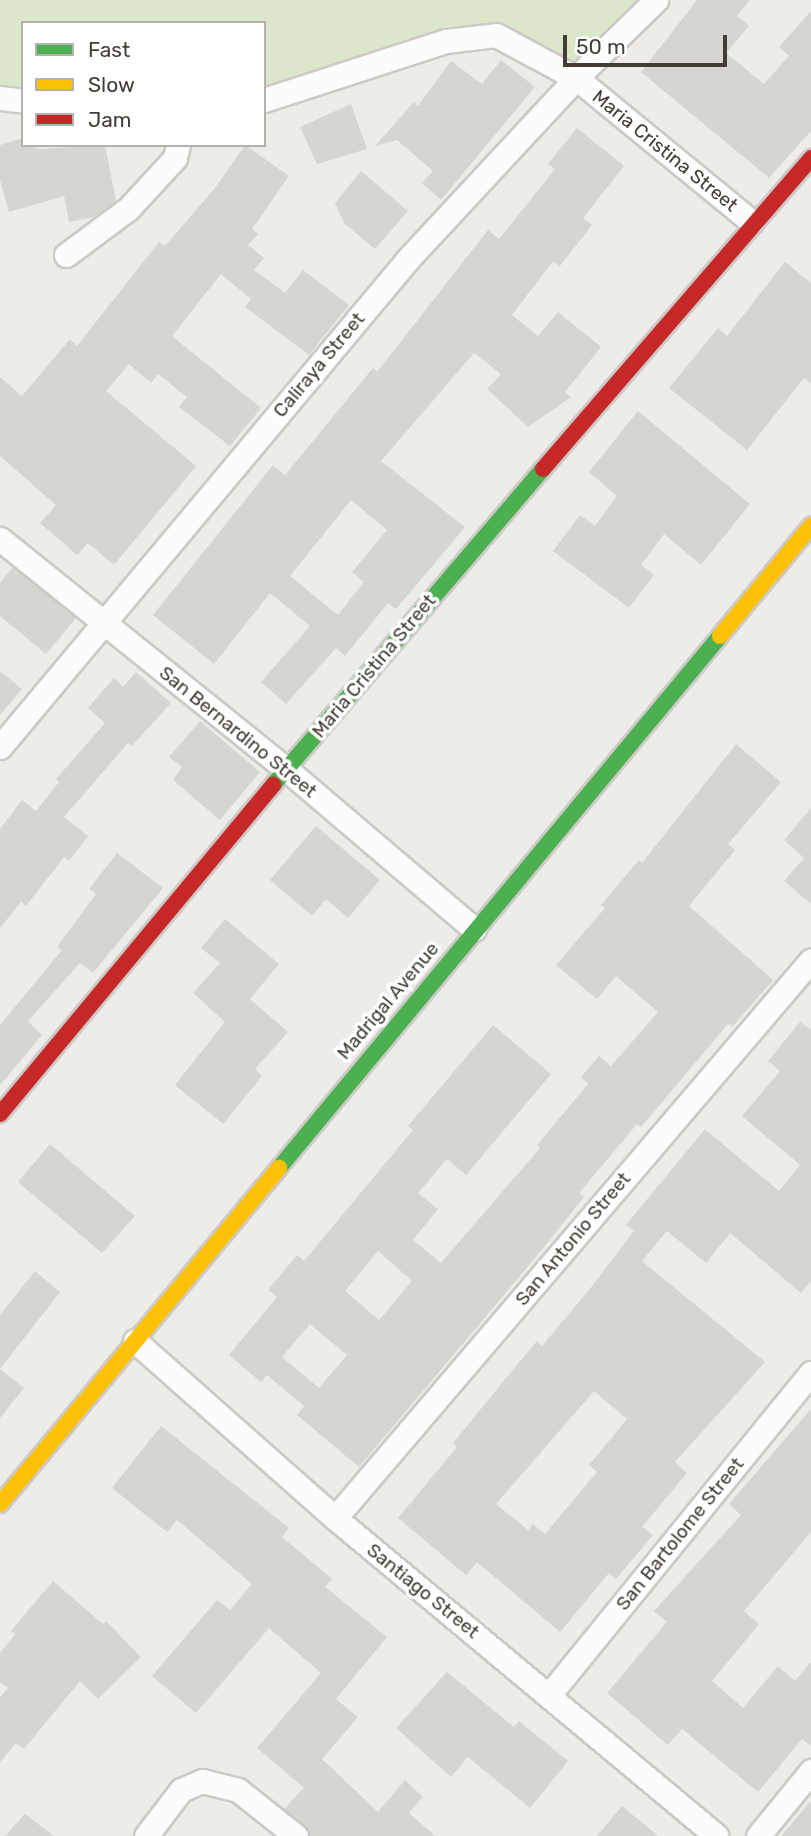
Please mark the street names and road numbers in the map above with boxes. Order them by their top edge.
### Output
street label: Maria Cristina Street [588,85,742,217]
street label: Caliraya Street [269,308,369,422]
street label: Maria Cristina Street [307,590,441,742]
street label: San Bernardino Street [155,661,321,803]
street label: Madrigal Avenue [332,938,444,1064]
street label: San Antonio Street [510,1168,636,1310]
street label: San Bartolome Street [611,1453,749,1615]
street label: Santiago Street [362,1539,484,1643]

